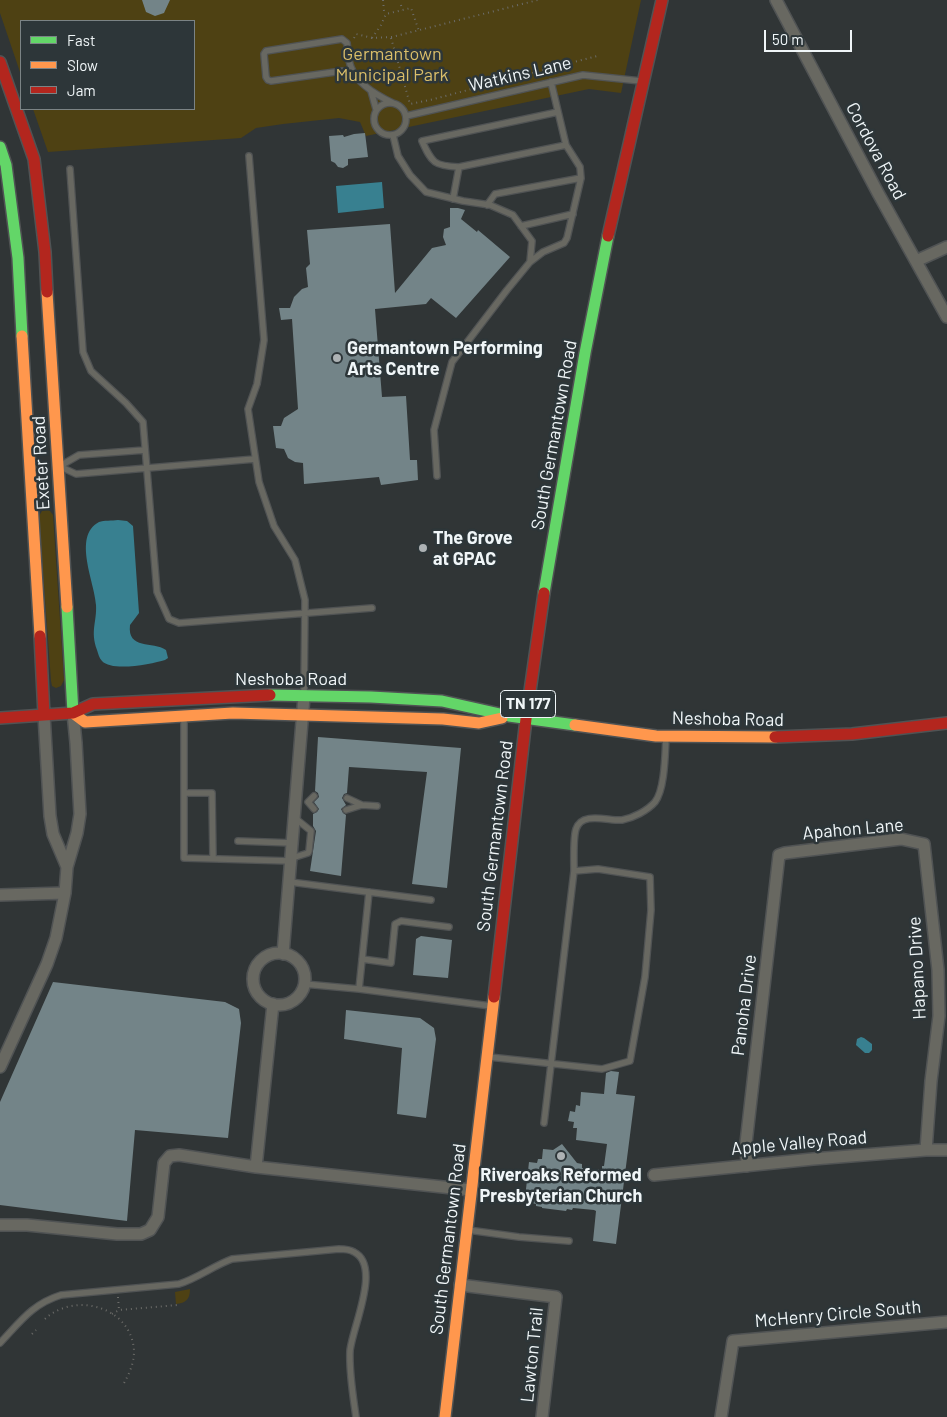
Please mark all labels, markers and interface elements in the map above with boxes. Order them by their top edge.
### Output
legend [20,20,195,110]
scale bar [767,20,854,52]
text: 50 m [772,30,804,48]
text: Fast [67,31,95,49]
park label: Germantown Municipal Park [335,43,449,86]
street label: Watkins Lane [467,52,573,96]
text: Slow [67,56,98,74]
text: Jam [67,81,96,99]
street label: Cordova Road [841,99,911,203]
place label: Germantown Performing Arts Centre [347,337,543,379]
street label: South Germantown Road [527,338,581,532]
marker: Germantown Performing Arts Centre [331,352,343,364]
street label: Exeter Road [28,415,54,511]
place label: The Grove at GPAC [433,527,513,570]
marker: The Grove at GPAC [417,542,429,554]
street label: Neshoba Road [235,668,347,690]
road number: TN 177 [500,691,556,718]
street label: Neshoba Road [672,707,784,731]
street label: South Germantown Road [473,739,517,933]
street label: Apahon Lane [802,814,904,844]
street label: Hapano Drive [904,916,930,1020]
street label: Panoha Drive [727,953,761,1057]
street label: Apple Valley Road [730,1126,868,1160]
street label: South Germantown Road [426,1142,470,1336]
marker: Riveroaks Reformed Presbyterian Church [555,1150,567,1162]
place label: Riveroaks Reformed Presbyterian Church [480,1164,642,1206]
street label: McHenry Circle South [754,1296,922,1332]
street label: Lawton Trail [516,1306,548,1404]

